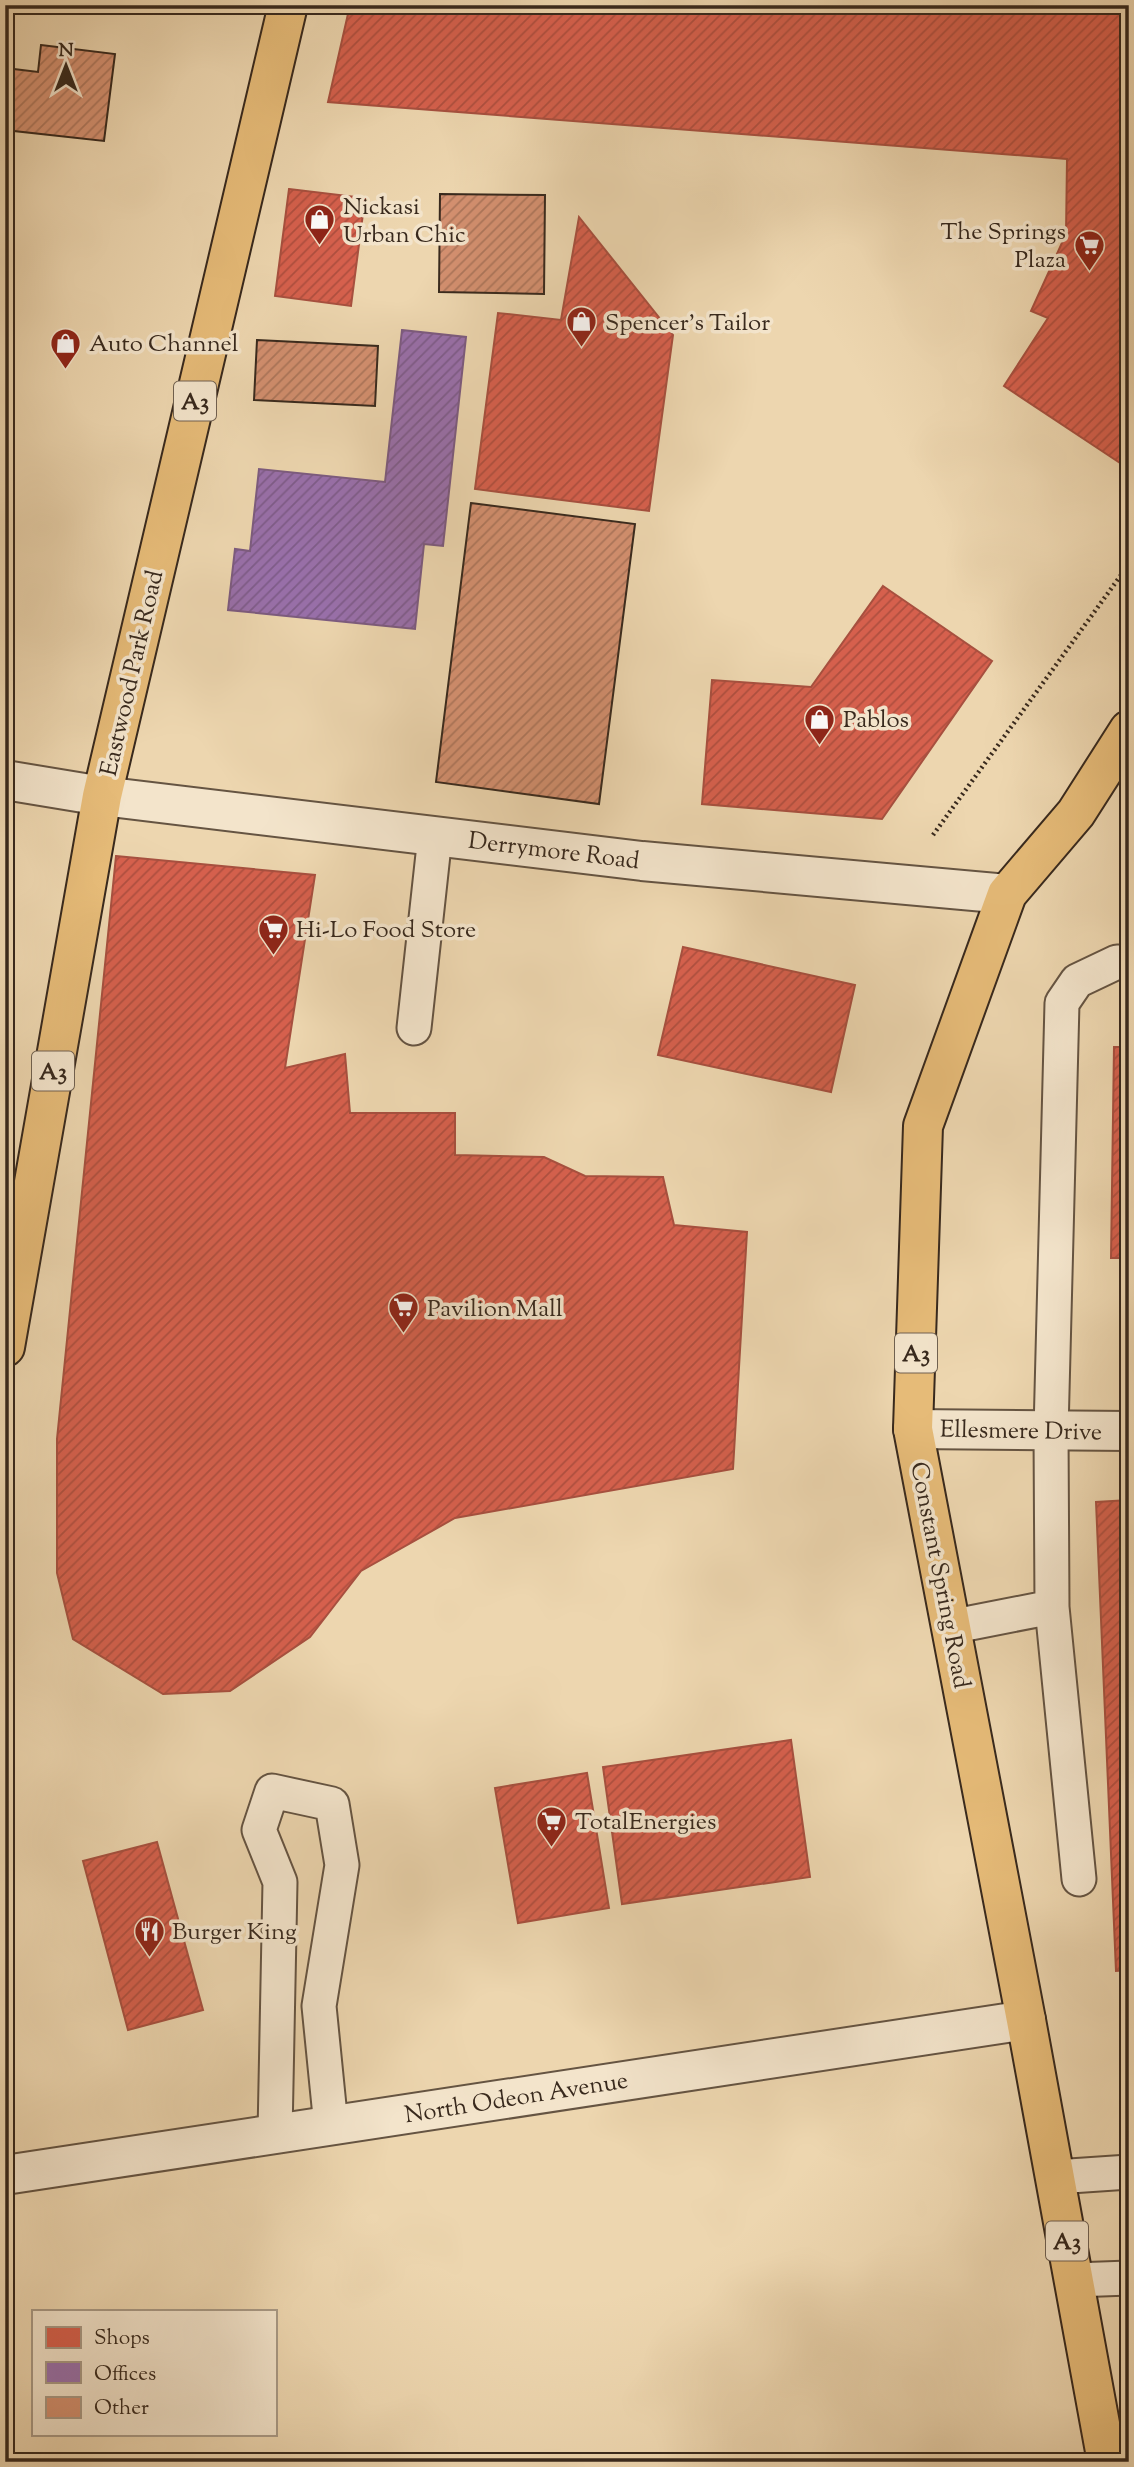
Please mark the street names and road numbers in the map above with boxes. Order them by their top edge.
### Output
road number: A3 [174,382,216,420]
street label: Eastwood Park Road [93,567,173,780]
street label: Derrymore Road [466,825,642,879]
road number: A3 [32,1052,74,1090]
road number: A3 [895,1334,937,1372]
street label: Ellesmere Drive [940,1414,1102,1450]
street label: Constant Spring Road [900,1459,978,1692]
street label: North Odeon Avenue [402,2065,631,2133]
road number: A3 [1046,2222,1088,2260]

